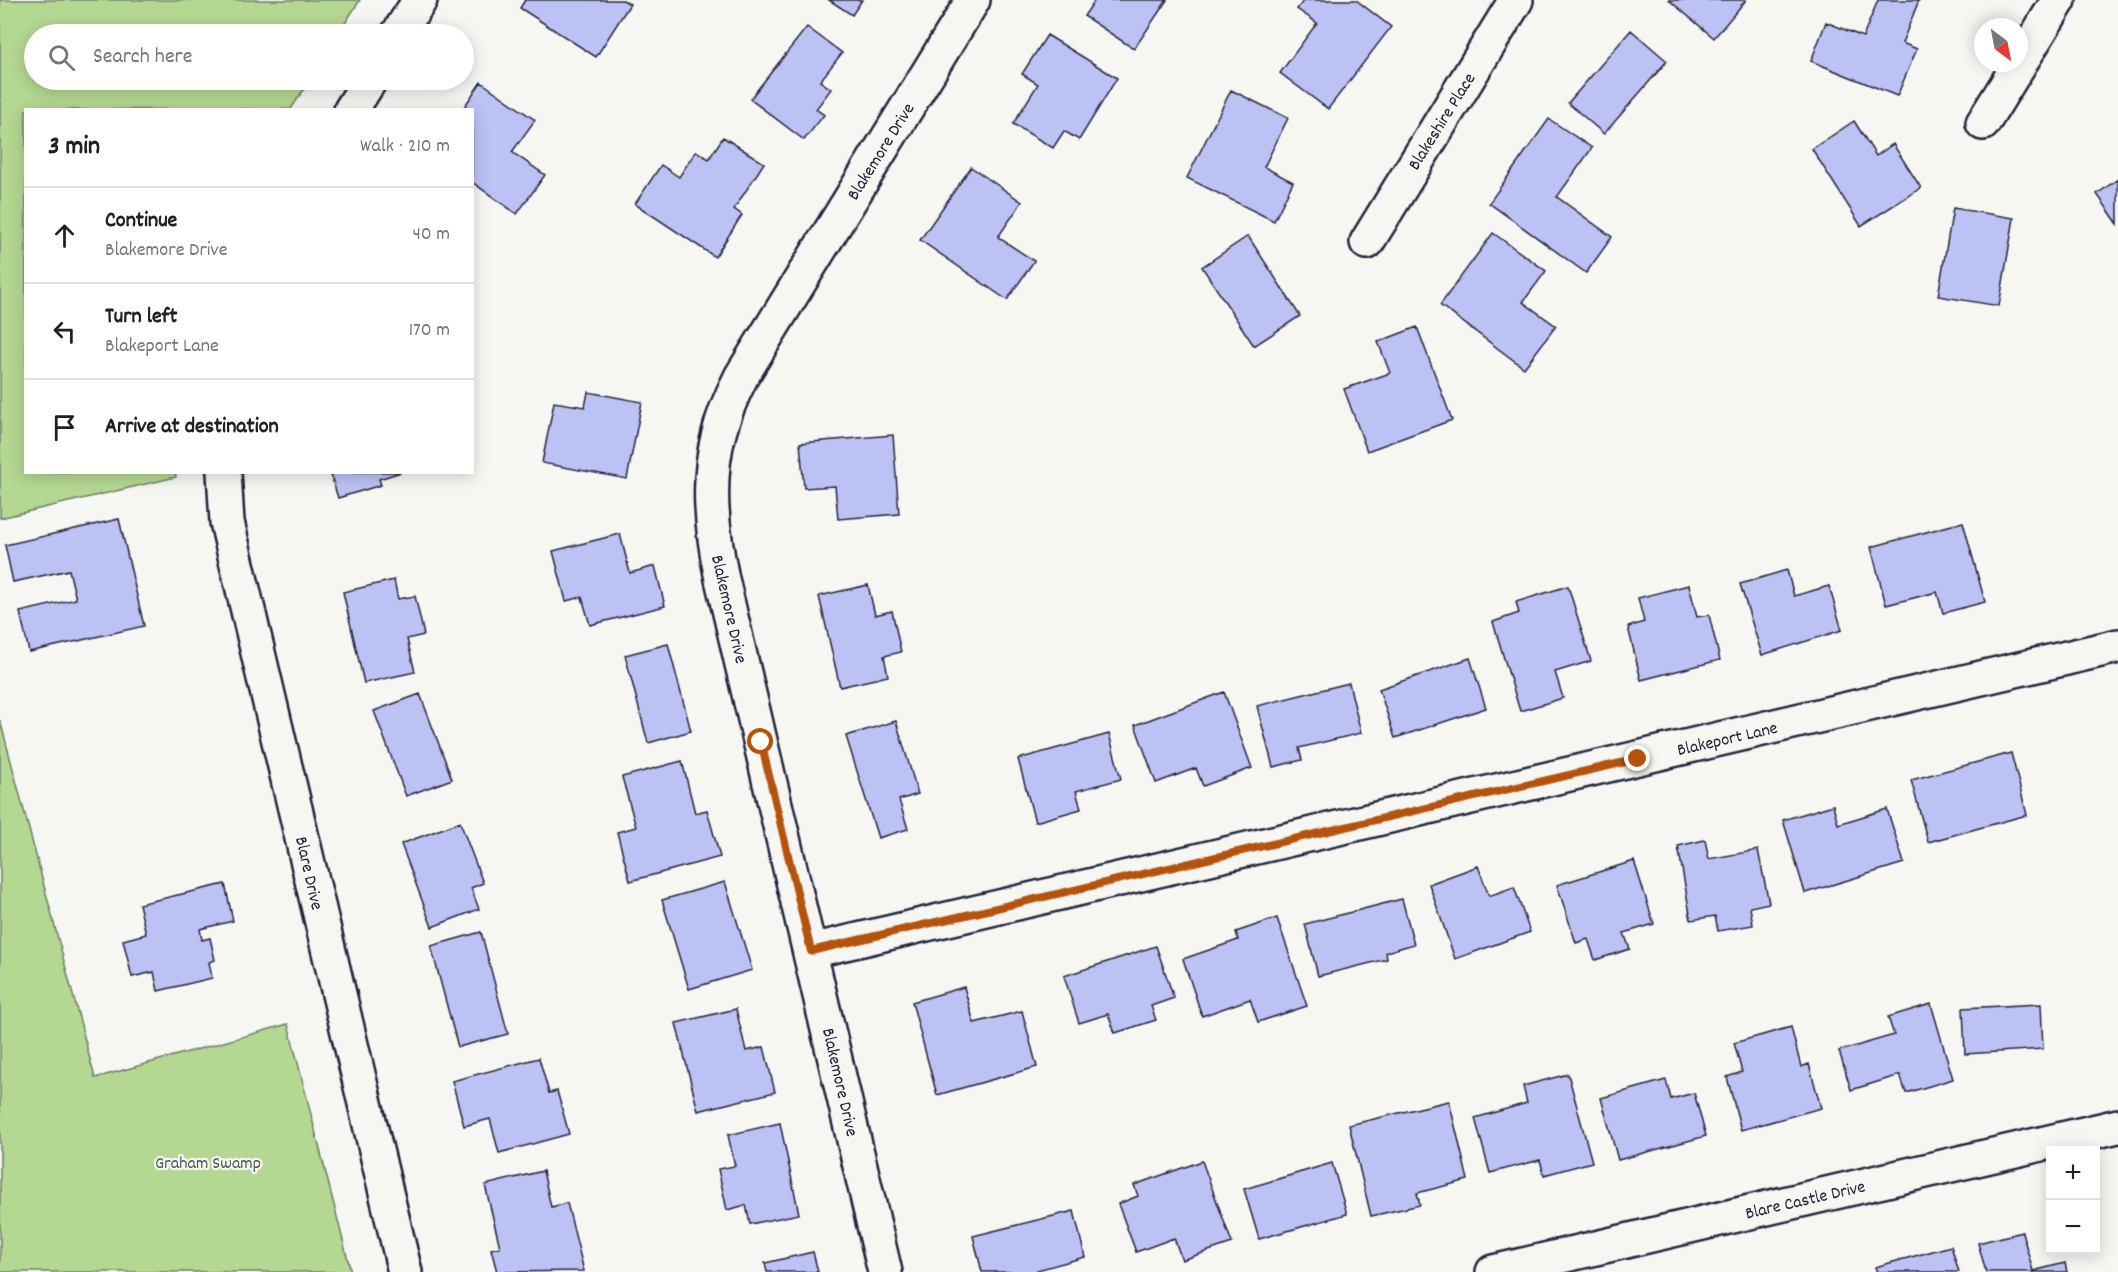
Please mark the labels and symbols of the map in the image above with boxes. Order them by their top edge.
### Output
north arrow [1974,18,2028,72]
street label: Blakeshire Place [1403,69,1483,176]
street label: Blakemore Drive [842,99,922,206]
street label: Blakemore Drive [703,553,752,666]
street label: Blakeport Lane [1675,717,1780,764]
route start [747,728,773,754]
route end [1624,745,1650,771]
street label: Blare Drive [287,834,328,913]
street label: Blakemore Drive [814,1026,863,1139]
park label: Graham Swamp [155,1152,261,1177]
street label: Blare Castle Drive [1743,1175,1868,1227]

